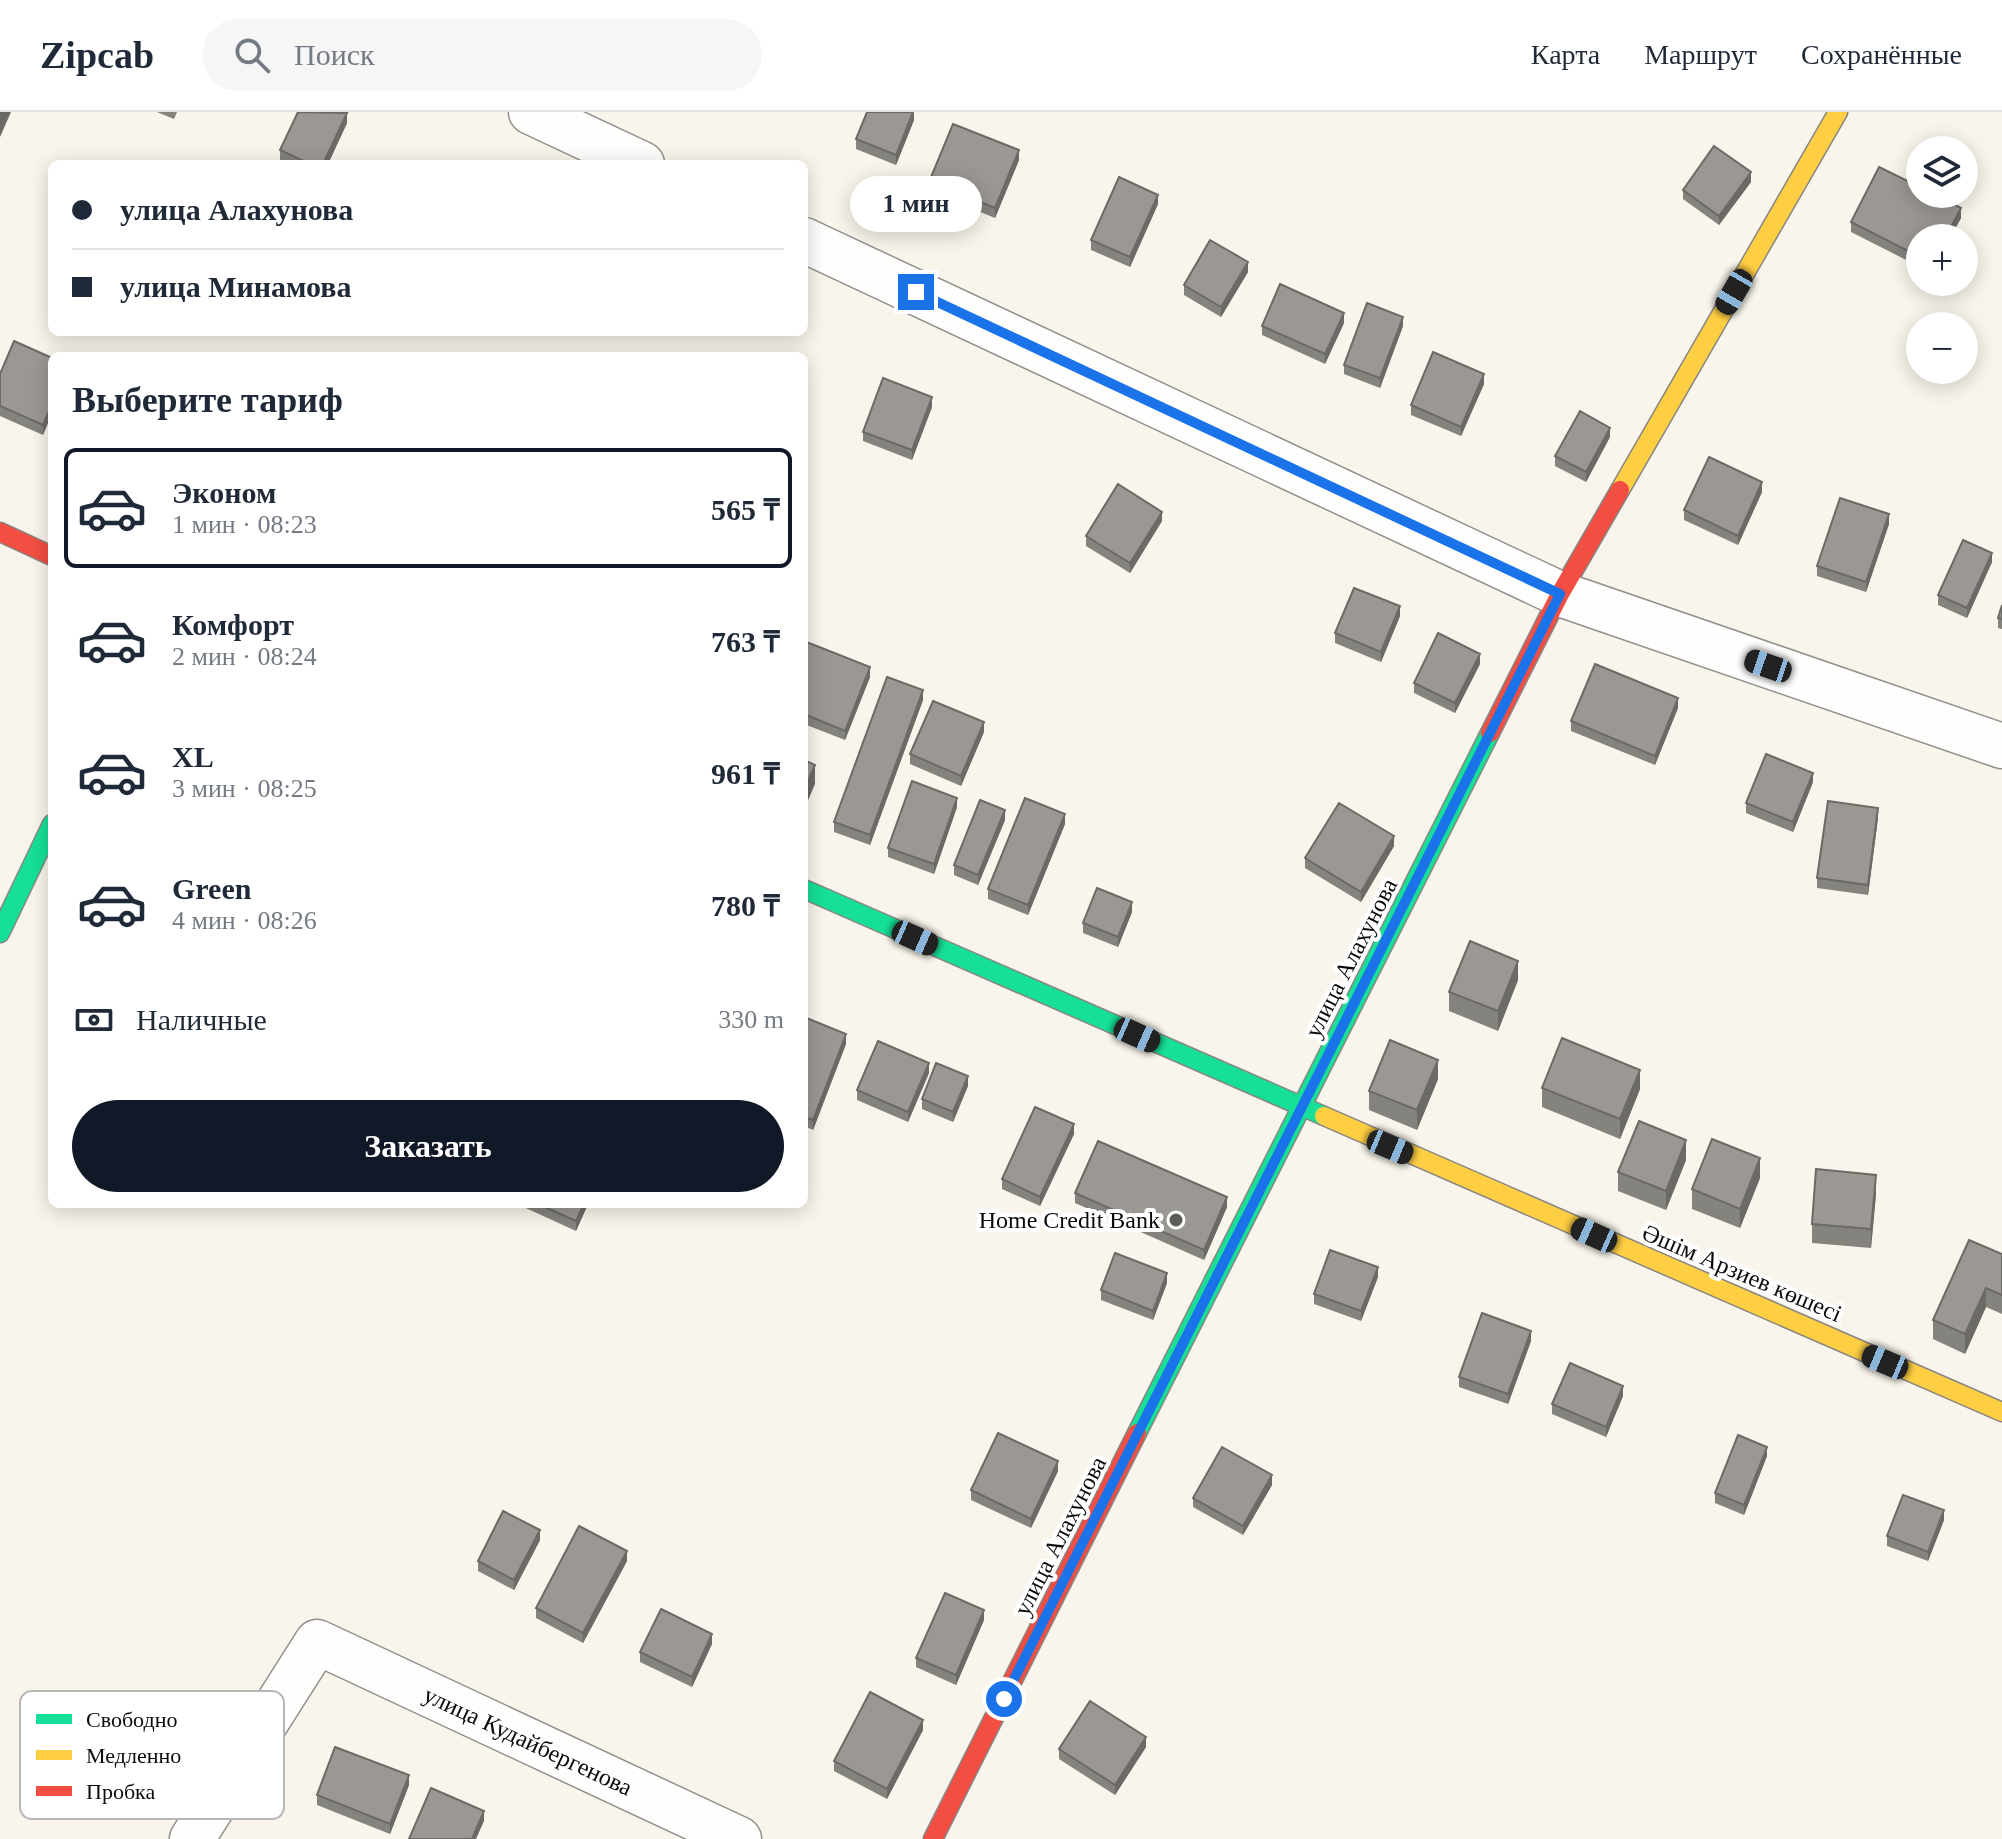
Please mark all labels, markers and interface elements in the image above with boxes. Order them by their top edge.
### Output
search box [202,19,762,91]
icon: search [230,33,274,77]
text: Zipcab [40,34,154,76]
text: Поиск [294,38,375,71]
text: Карта [1531,39,1600,70]
text: Маршрут [1644,39,1757,70]
text: Сохранённые [1801,39,1962,70]
map controls [1906,136,1978,384]
button: layers [1906,136,1978,208]
callout: 1 мин [850,176,982,232]
text: 1 мин [882,189,950,218]
text: улица Алахунова [120,193,353,226]
button: + [1906,224,1978,296]
car [1712,265,1756,319]
text: улица Минамова [120,270,352,303]
route end [898,274,934,310]
button: − [1906,312,1978,384]
text: Выберите тариф [72,380,343,420]
icon: car [76,472,148,544]
text: Эконом [172,476,276,509]
text: 565 ₸ [711,493,780,526]
text: 1 мин · 08:23 [172,510,317,539]
icon: car [76,604,148,676]
text: Комфорт [172,608,294,641]
text: 763 ₸ [711,625,780,658]
text: 2 мин · 08:24 [172,642,317,671]
car [1741,647,1795,685]
icon: car [76,736,148,808]
text: XL [172,740,214,773]
text: 961 ₸ [711,757,780,790]
text: 3 мин · 08:25 [172,774,317,803]
icon: car [76,868,148,940]
text: Green [172,872,251,905]
street label: улица Алахунова [1300,874,1402,1042]
text: 780 ₸ [711,889,780,922]
text: 4 мин · 08:26 [172,906,317,935]
car [888,917,942,959]
icon: cash [72,998,116,1042]
text: Наличные [136,1003,267,1036]
text: 330 m [718,1005,784,1034]
car [1110,1014,1164,1056]
button: Заказать [72,1100,784,1192]
car [1363,1127,1417,1167]
place label: Home Credit Bank [979,1207,1160,1233]
marker: Home Credit Bank [1167,1211,1185,1229]
car [1567,1214,1621,1256]
street label: Әшім Арзиев көшесі [1638,1219,1846,1327]
car [1858,1342,1912,1382]
street label: улица Алахунова [1009,1452,1111,1620]
street label: улица Кудайбергенова [420,1681,637,1801]
route start [986,1681,1022,1717]
legend [20,1691,284,1819]
text: Свободно [86,1707,177,1732]
text: Медленно [86,1743,181,1768]
text: Пробка [86,1779,155,1804]

